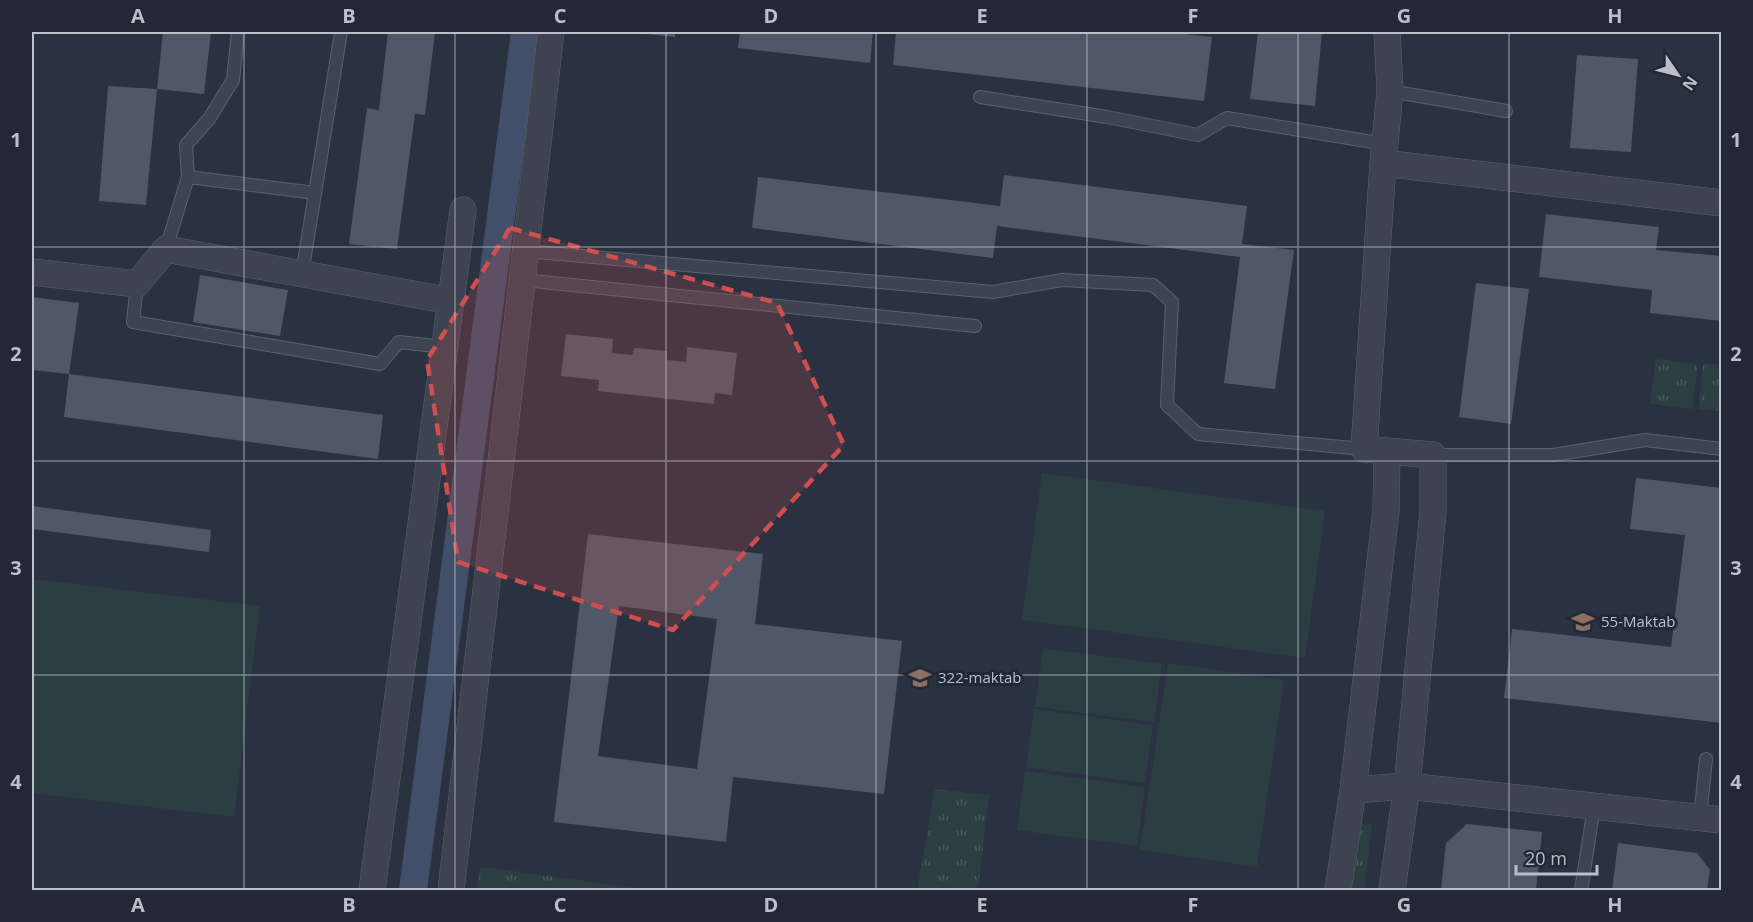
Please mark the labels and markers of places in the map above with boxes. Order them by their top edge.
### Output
school or university icon: 55-Maktab [1570,609,1596,635]
place label: 55-Maktab [1601,611,1676,631]
school or university icon: 322-maktab [907,665,933,691]
place label: 322-maktab [938,667,1022,687]

